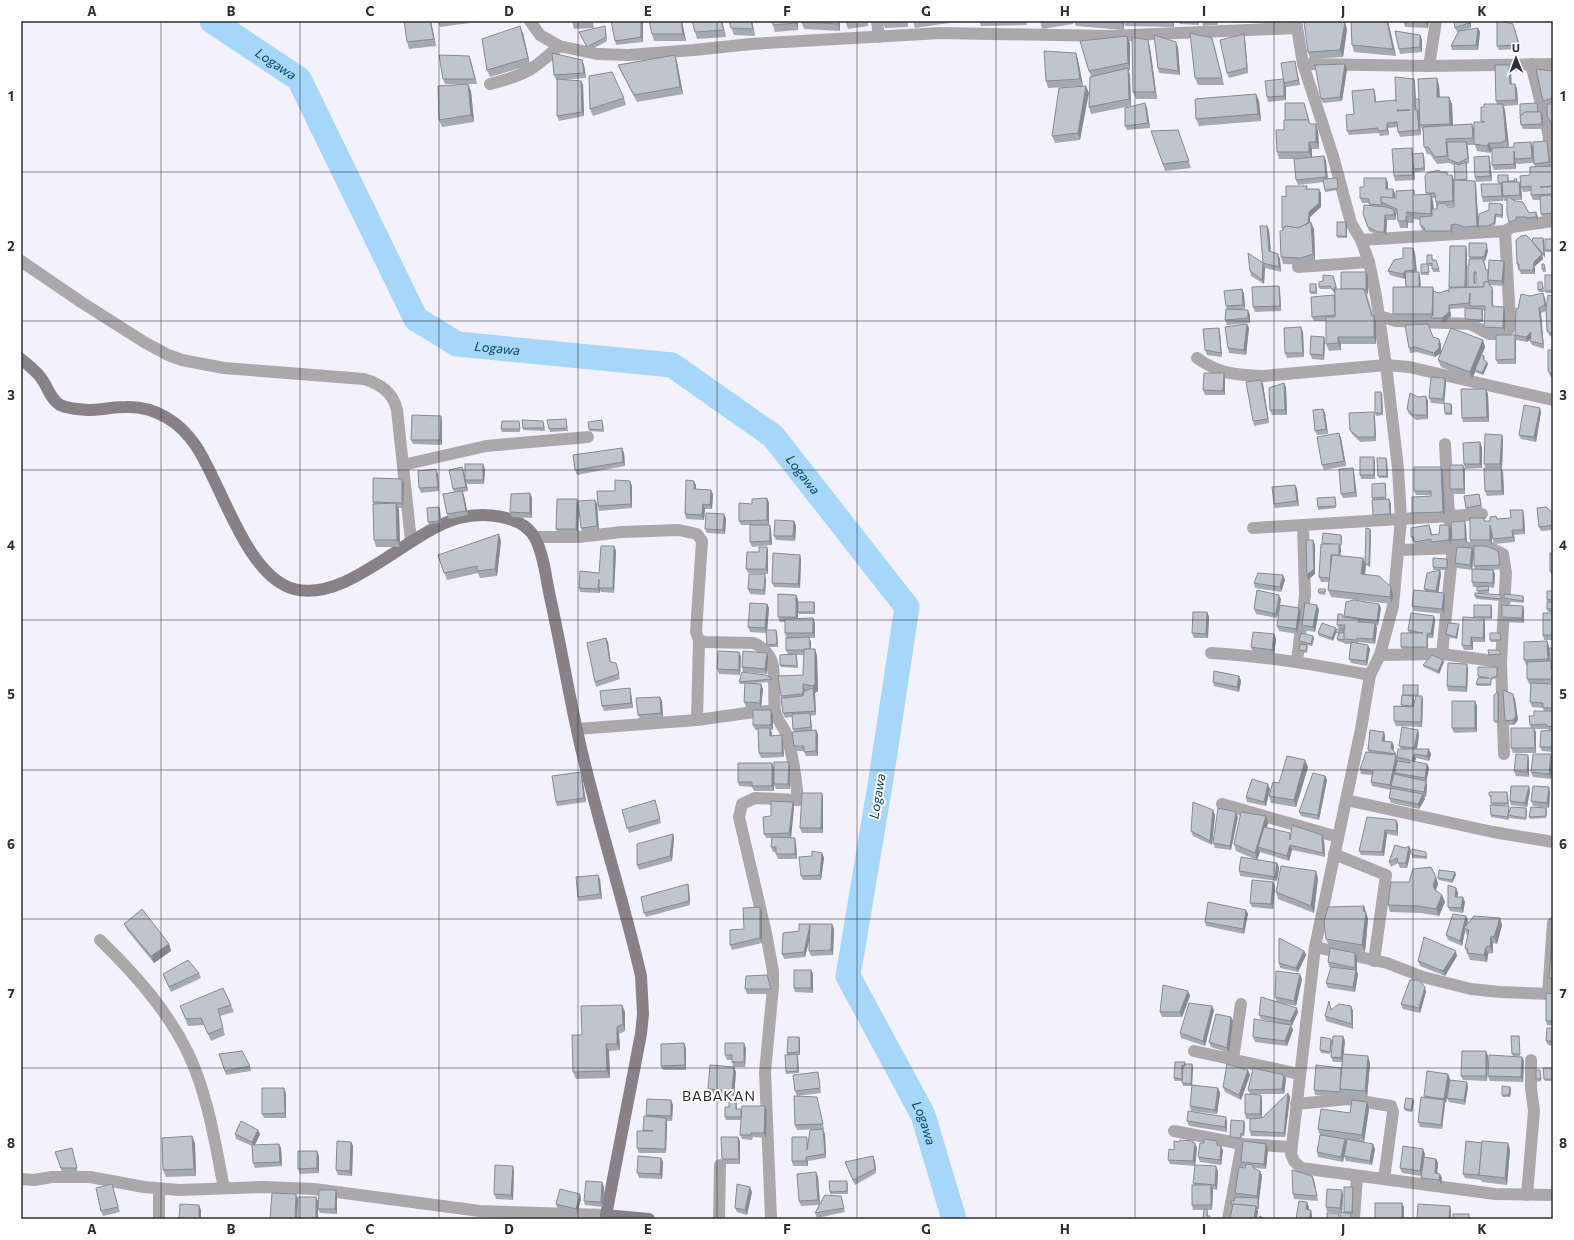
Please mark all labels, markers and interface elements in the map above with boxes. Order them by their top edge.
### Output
text: A [87,3,97,19]
text: B [227,3,236,19]
text: C [366,3,375,19]
text: D [504,3,514,19]
text: E [644,3,652,19]
text: F [783,3,791,19]
text: G [921,3,931,19]
text: H [1060,3,1070,19]
text: I [1202,3,1206,19]
text: J [1341,3,1345,19]
text: K [1477,3,1487,19]
north arrow [1496,38,1536,78]
text: U [1512,41,1520,54]
water label: Logawa [253,44,300,83]
text: 1 [8,88,14,104]
text: 1 [1560,88,1566,104]
text: 2 [7,238,15,254]
text: 2 [1559,238,1567,254]
water label: Logawa [474,338,521,358]
text: 3 [7,387,15,403]
text: 3 [1559,387,1567,403]
water label: Logawa [783,452,824,498]
text: 4 [7,537,15,553]
text: 4 [1559,537,1567,553]
text: 5 [7,686,15,702]
text: 5 [1559,686,1567,702]
water label: Logawa [866,772,889,820]
text: 6 [7,836,15,852]
text: 6 [1559,836,1567,852]
text: 7 [7,985,15,1001]
text: 7 [1559,985,1567,1001]
district label: BABAKAN [682,1087,756,1104]
water label: Logawa [909,1098,940,1147]
text: 8 [7,1135,15,1151]
text: 8 [1559,1135,1567,1151]
text: A [87,1221,97,1237]
text: B [227,1221,236,1237]
text: C [366,1221,375,1237]
text: D [504,1221,514,1237]
text: E [644,1221,652,1237]
text: F [783,1221,791,1237]
text: G [921,1221,931,1237]
text: H [1060,1221,1070,1237]
text: I [1202,1221,1206,1237]
text: J [1341,1221,1345,1237]
text: K [1477,1221,1487,1237]

